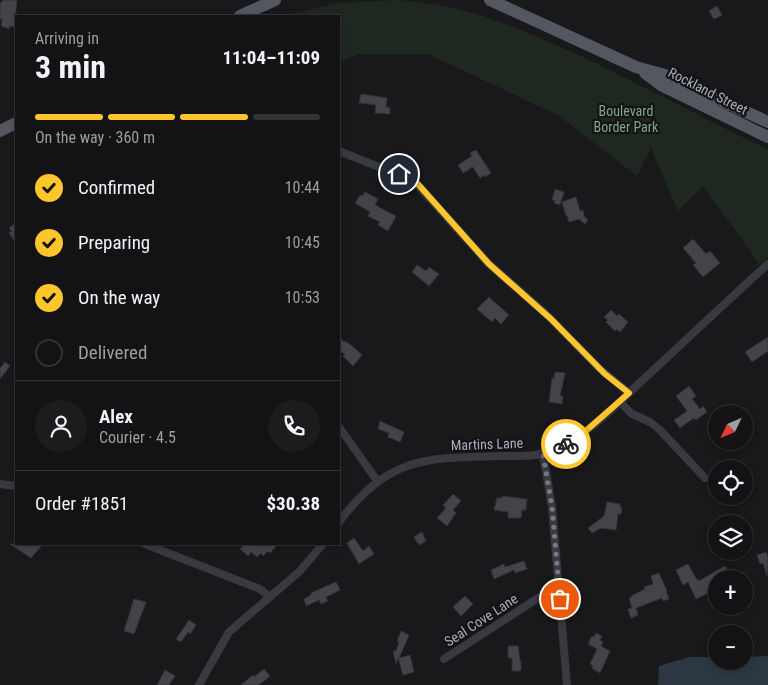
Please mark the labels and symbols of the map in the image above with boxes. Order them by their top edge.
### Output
street label: Rockland Street [666,64,750,118]
park label: Boulevard Border Park [594,103,659,135]
pin [378,153,420,195]
north arrow [708,405,752,450]
courier [541,419,591,469]
street label: Martins Lane [451,435,524,453]
pin [539,578,581,620]
street label: Seal Cove Lane [441,590,521,650]

